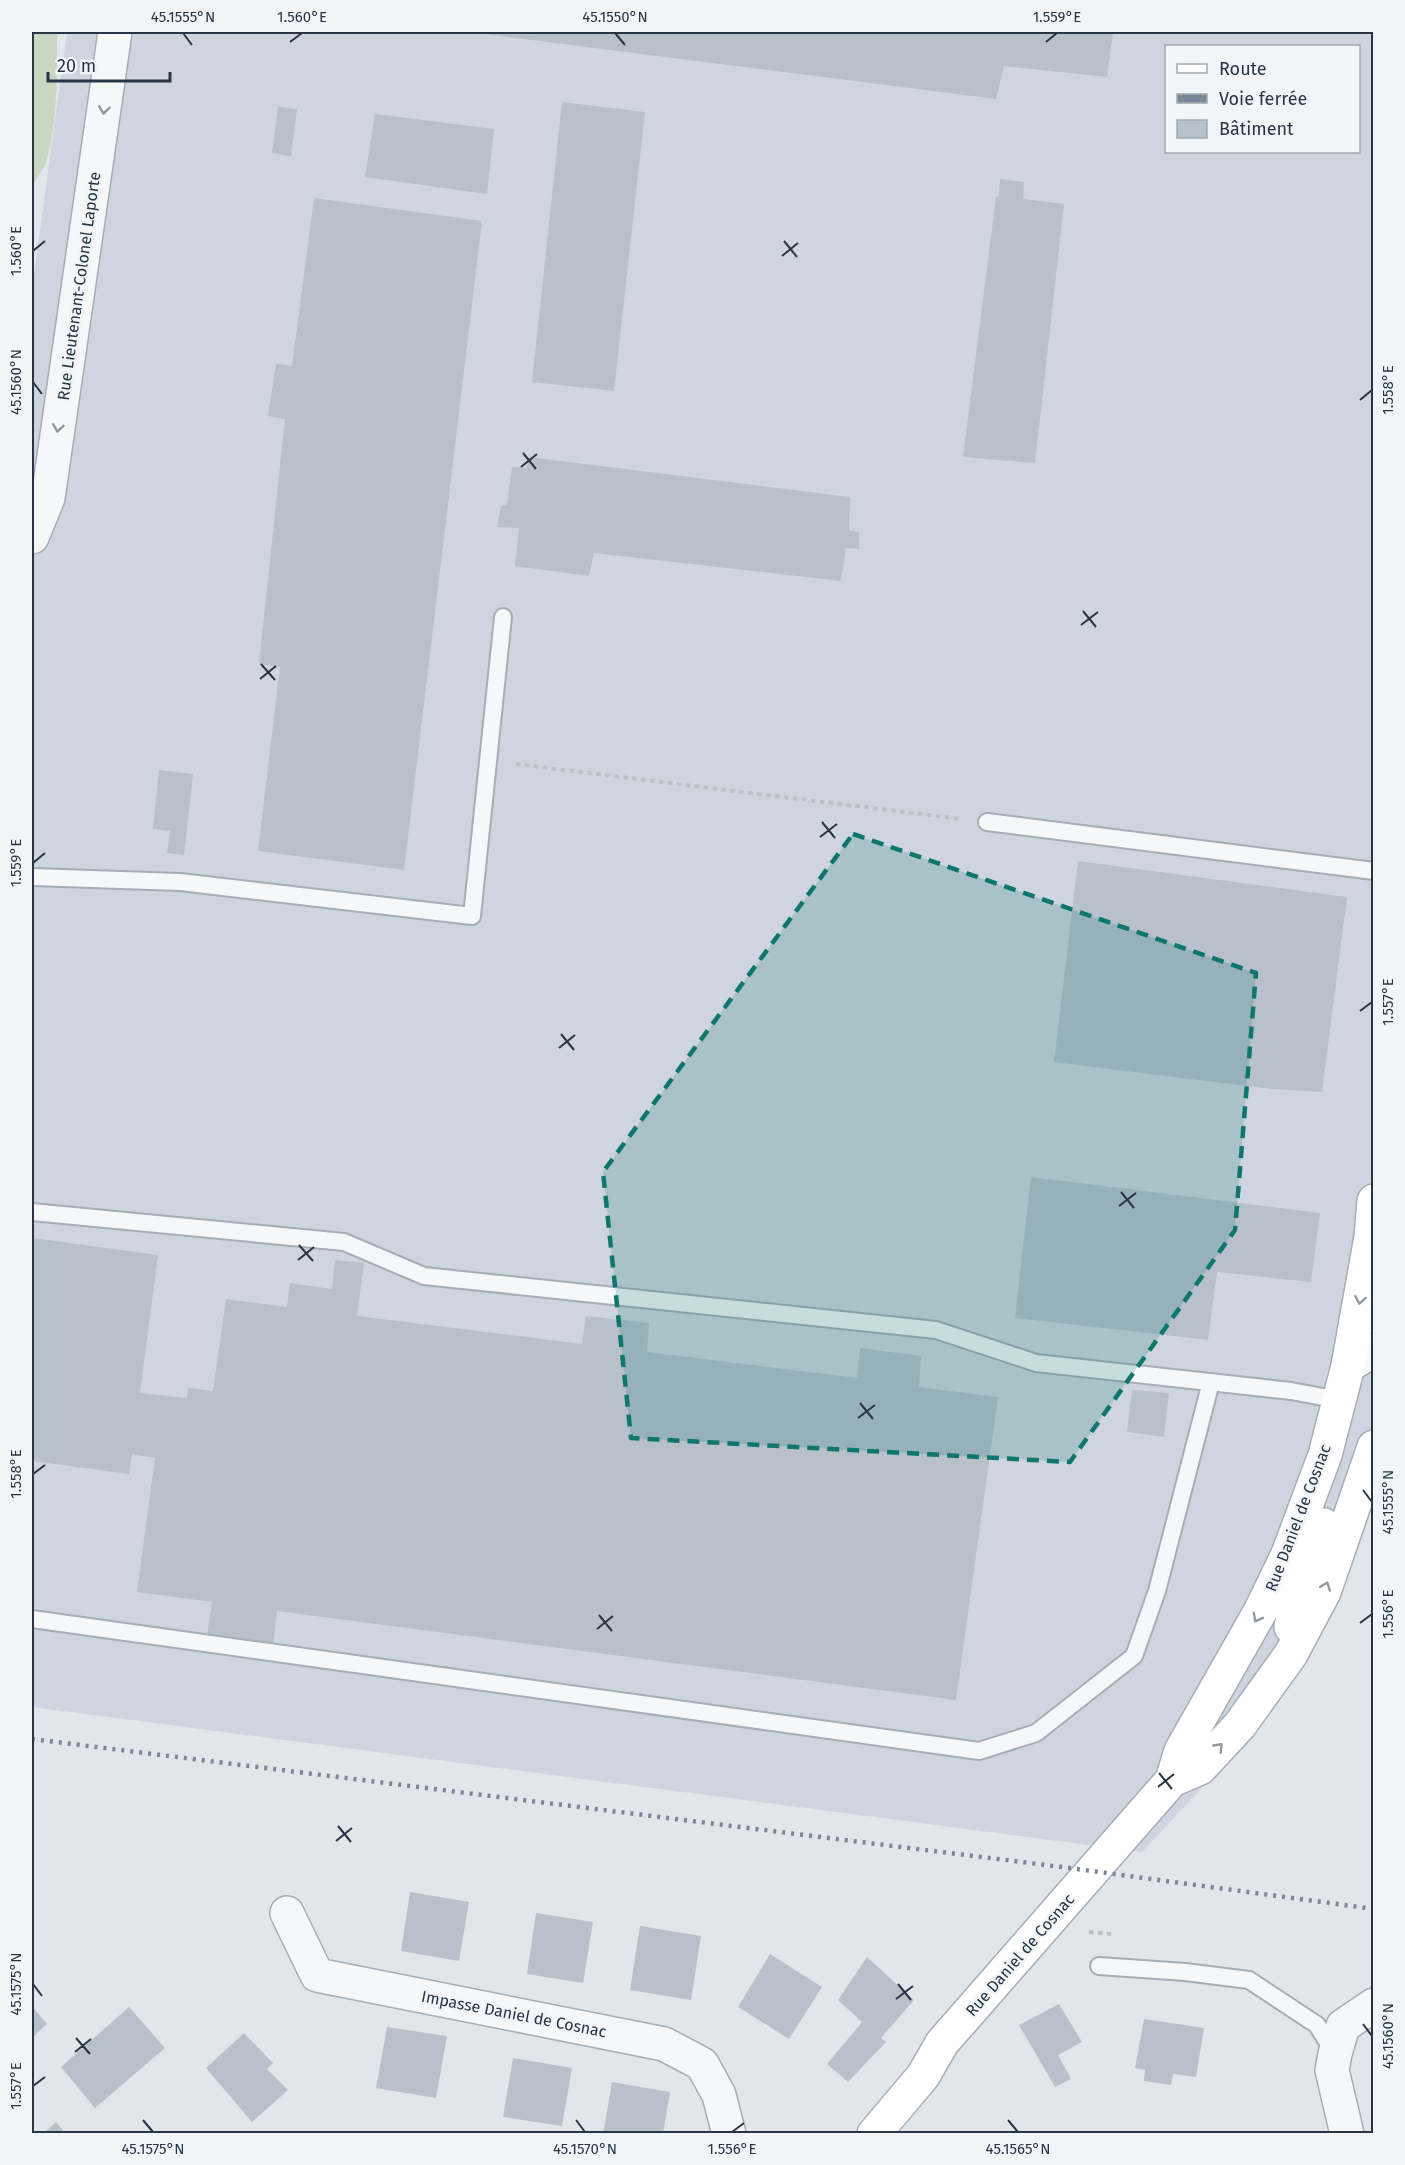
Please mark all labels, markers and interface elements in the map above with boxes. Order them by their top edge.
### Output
text: 45.1555°N [151,8,215,26]
text: 1.560°E [277,8,327,26]
text: 45.1550°N [582,8,648,26]
text: 1.559°E [1033,8,1081,26]
scale bar [48,45,170,83]
legend [1165,45,1360,153]
text: 20 m [57,55,96,77]
text: Route [1219,58,1267,80]
text: Voie ferrée [1219,88,1307,110]
one-way arrow [99,106,111,115]
text: Bâtiment [1219,118,1294,140]
street label: Rue Lieutenant-Colonel Laporte [54,171,104,401]
text: 1.560°E [7,226,25,276]
text: 45.1560°N [7,349,25,415]
text: 1.558°E [1379,365,1397,415]
one-way arrow [53,423,65,433]
text: 1.559°E [7,839,25,887]
text: 1.557°E [1379,978,1397,1026]
one-way arrow [1354,1295,1367,1305]
street label: Rue Daniel de Cosnac [1261,1441,1335,1594]
text: 1.558°E [7,1449,25,1499]
text: 45.1555°N [1379,1470,1397,1534]
one-way arrow [1319,1581,1332,1592]
text: 1.556°E [1379,1590,1397,1638]
one-way arrow [1253,1612,1264,1622]
one-way arrow [1212,1744,1223,1754]
street label: Rue Daniel de Cosnac [962,1890,1079,2020]
text: 45.1575°N [7,1953,25,2016]
street label: Impasse Daniel de Cosnac [420,1987,609,2041]
text: 45.1560°N [1379,2003,1397,2069]
text: 1.557°E [7,2062,25,2110]
text: 45.1575°N [122,2140,185,2158]
text: 45.1570°N [553,2140,617,2158]
text: 1.556°E [708,2140,756,2158]
text: 45.1565°N [986,2140,1050,2158]

